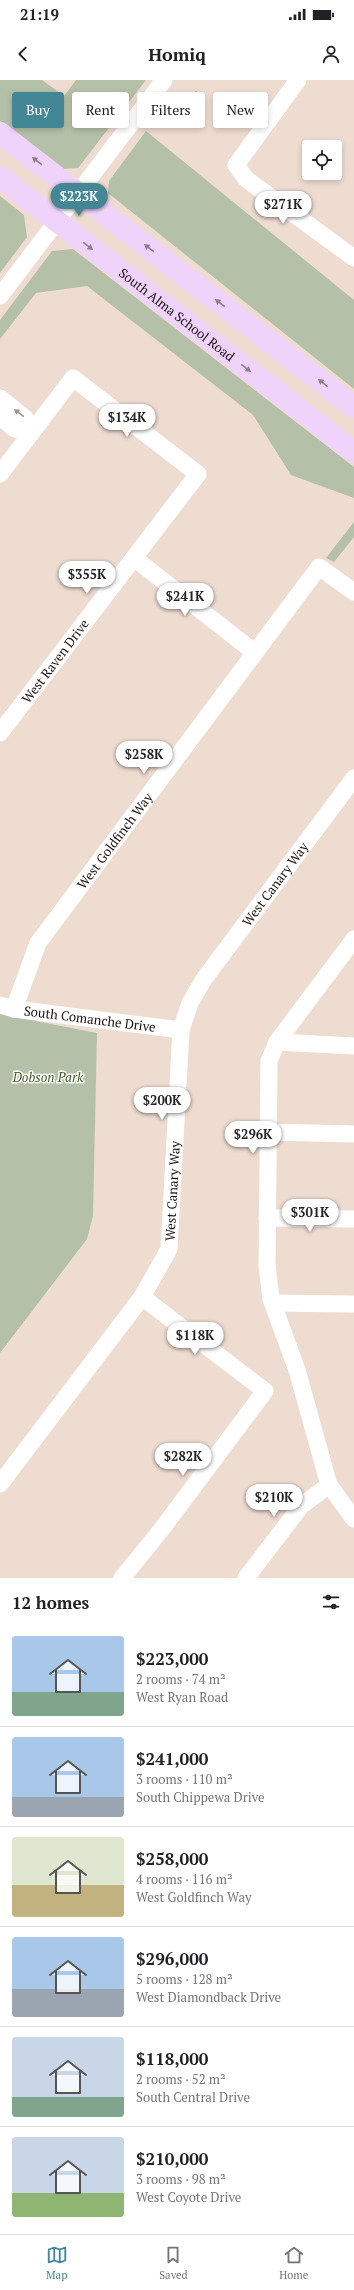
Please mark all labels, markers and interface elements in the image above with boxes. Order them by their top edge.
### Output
text: 21:19 [20,4,59,24]
text: Homiq [148,42,206,66]
icon: back [12,43,34,65]
icon: person [320,43,342,65]
chip: Buy [12,92,64,128]
chip: Rent [72,92,129,128]
chip: Filters [137,92,205,128]
chip: New [213,92,268,128]
map controls [302,140,342,180]
button: locate [302,140,342,180]
one-way arrow [31,157,42,166]
pin: $223K [51,183,107,217]
text: $223K [60,187,98,205]
pin: $271K [255,191,311,225]
text: $271K [264,195,302,213]
one-way arrow [82,241,93,250]
one-way arrow [144,244,155,252]
street label: South Alma School Road [115,264,239,365]
one-way arrow [215,299,226,308]
one-way arrow [240,364,251,373]
one-way arrow [318,379,329,387]
pin: $134K [99,404,155,438]
text: $134K [108,408,146,426]
one-way arrow [13,409,24,417]
pin: $355K [59,561,115,595]
text: $355K [68,565,106,583]
pin: $241K [157,583,213,617]
text: $241K [166,587,204,605]
street label: West Raven Drive [17,615,93,707]
pin: $258K [116,741,172,775]
text: $258K [125,745,163,763]
street label: West Goldfinch Way [73,789,157,892]
street label: West Canary Way [238,838,312,930]
street label: South Comanche Drive [23,1001,157,1036]
park label: Dobson Park [12,1068,84,1086]
pin: $200K [134,1087,190,1121]
text: $200K [143,1091,181,1109]
pin: $296K [225,1121,281,1155]
text: $296K [234,1125,272,1143]
street label: West Canary Way [160,1140,184,1241]
pin: $301K [282,1199,338,1233]
text: $301K [291,1203,329,1221]
pin: $118K [167,1322,223,1356]
text: $118K [176,1326,214,1344]
pin: $282K [155,1443,211,1477]
text: $282K [164,1447,202,1465]
pin: $210K [246,1484,302,1518]
text: $210K [255,1488,293,1506]
text: 12 homes [12,1591,89,1614]
icon: filters [320,1591,342,1613]
text: $223,000 [136,1647,208,1670]
icon: home [44,1652,92,1700]
text: 2 rooms · 74 m² [136,1670,226,1688]
text: West Ryan Road [136,1688,228,1706]
text: $241,000 [136,1747,208,1770]
icon: home [44,1753,92,1801]
text: 3 rooms · 110 m² [136,1770,233,1788]
text: South Chippewa Drive [136,1788,265,1806]
text: $258,000 [136,1847,208,1870]
icon: home [44,1853,92,1901]
text: 4 rooms · 116 m² [136,1870,233,1888]
text: West Goldfinch Way [136,1888,252,1906]
text: $296,000 [136,1947,208,1970]
icon: home [44,1953,92,2001]
text: 5 rooms · 128 m² [136,1970,233,1988]
text: West Diamondback Drive [136,1988,281,2006]
text: $118,000 [136,2047,208,2070]
icon: home [44,2053,92,2101]
text: 2 rooms · 52 m² [136,2070,226,2088]
text: South Central Drive [136,2088,250,2106]
text: $210,000 [136,2147,208,2170]
icon: home [44,2153,92,2201]
text: 3 rooms · 98 m² [136,2170,226,2188]
text: West Coyote Drive [136,2188,241,2206]
tab: Map [46,2244,68,2282]
tab: Saved [159,2244,188,2282]
tab: Home [279,2244,308,2282]

